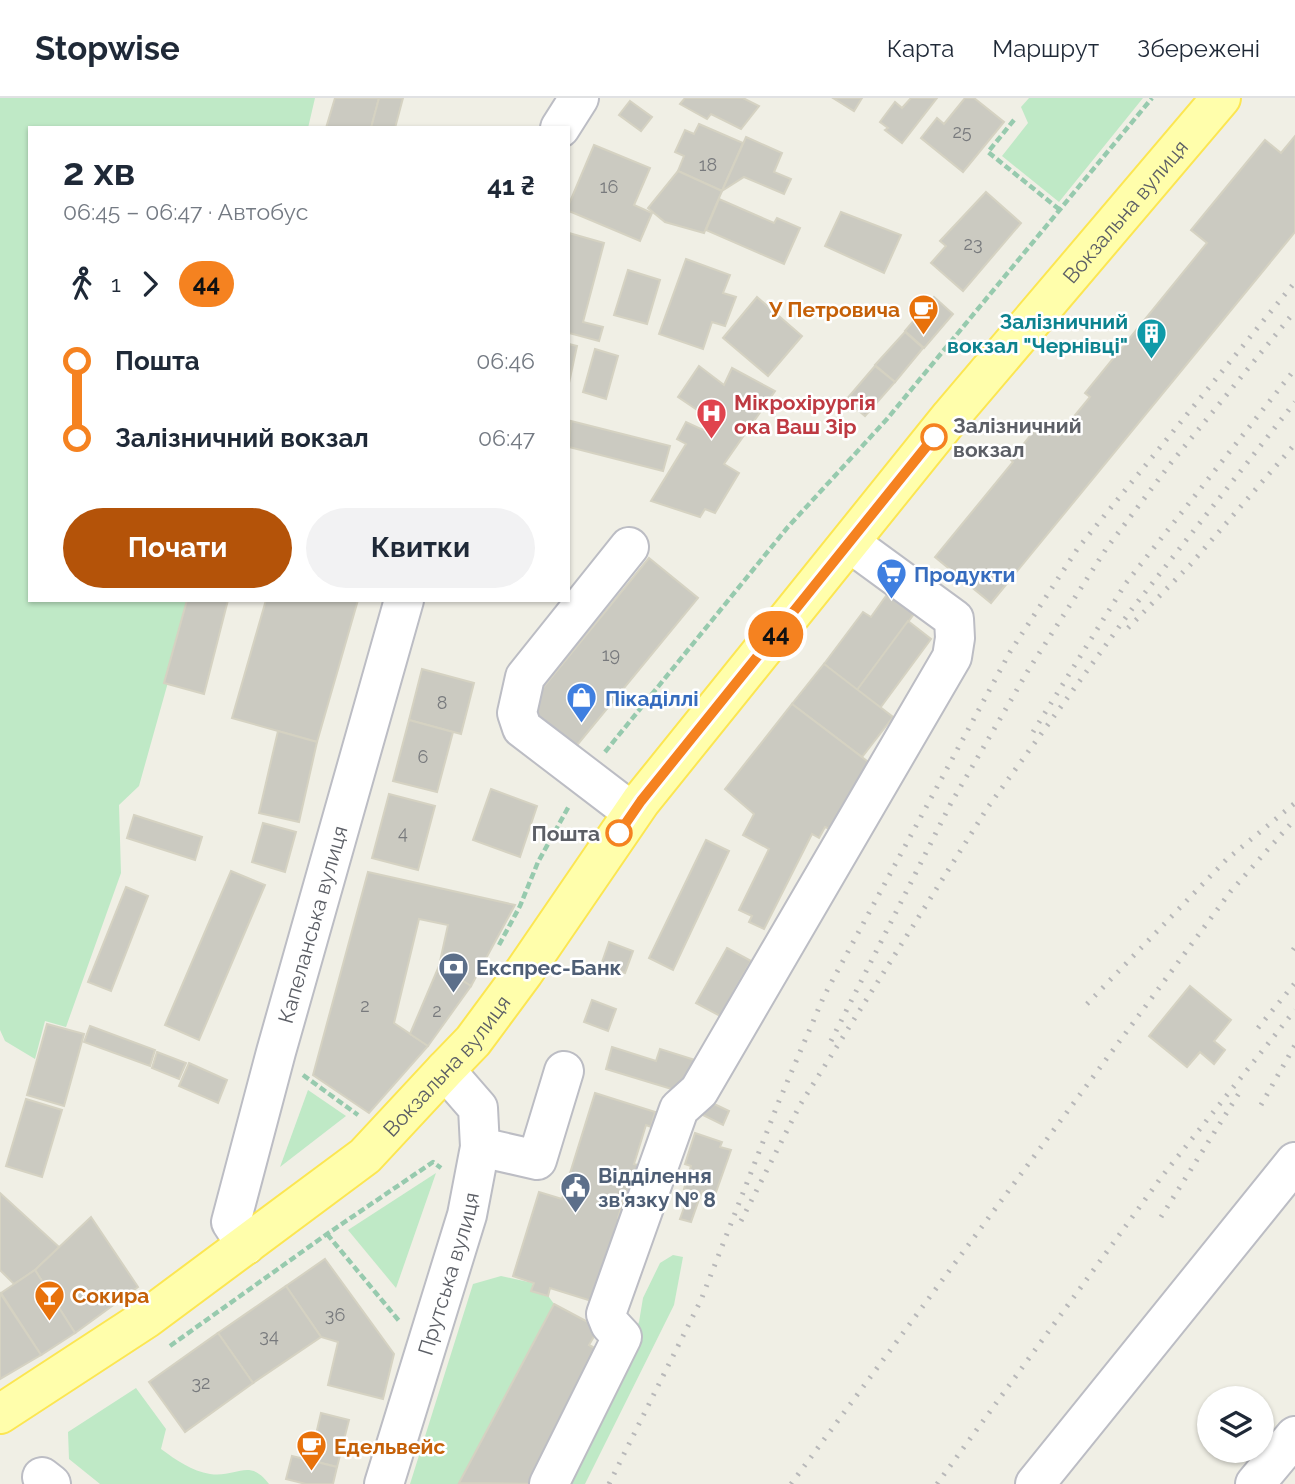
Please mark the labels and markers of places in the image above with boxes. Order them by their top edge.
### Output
cafe icon: У Петровича [906,292,940,336]
place label: У Петровича [768,297,900,322]
place label: Залізничний вокзал "Чернівці" [947,309,1128,358]
building icon: Залізничний вокзал "Чернівці" [1134,316,1168,360]
place label: Мікрохірургія ока Ваш Зір [734,390,876,439]
hospital icon: Мікрохірургія ока Ваш Зір [694,397,728,441]
place label: Залізничний вокзал [953,413,1082,462]
marker: Залізничний вокзал [921,424,947,450]
supermarket icon: Продукти [874,557,908,601]
place label: Продукти [914,562,1015,587]
shop icon: Пікаділлі [565,681,599,725]
place label: Пікаділлі [605,686,699,711]
marker: Пошта [606,820,632,846]
place label: Пошта [532,821,600,846]
bank icon: Eкспрес-Банк [436,950,470,994]
place label: Eкспрес-Банк [476,955,622,980]
place label: Відділення зв'язку № 8 [598,1163,716,1212]
public building icon: Відділення зв'язку № 8 [558,1170,592,1214]
bar icon: Сокира [32,1278,66,1322]
place label: Сокира [72,1283,149,1308]
cafe icon: Едельвейс [294,1429,328,1473]
place label: Едельвейс [334,1434,445,1459]

